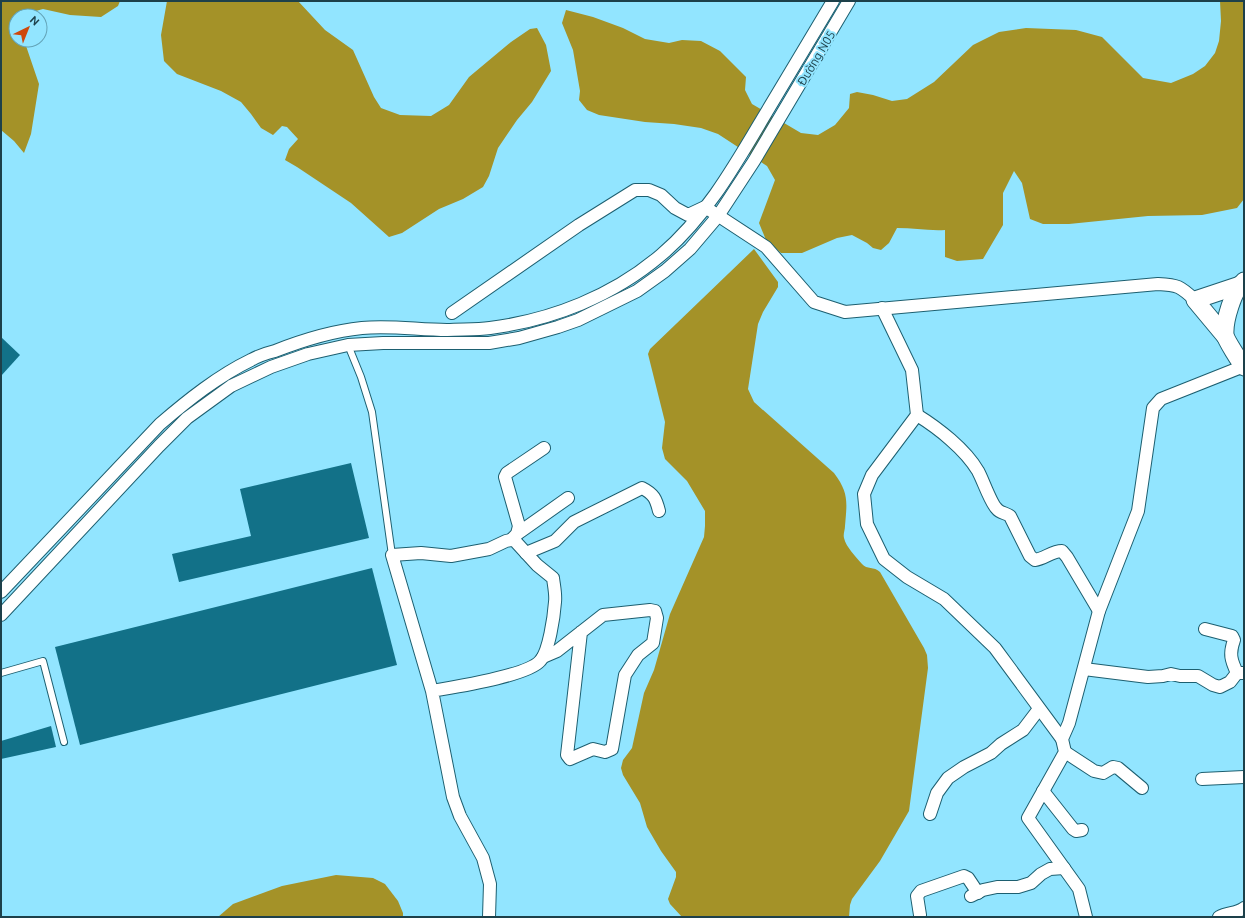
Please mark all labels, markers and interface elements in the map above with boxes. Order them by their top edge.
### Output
north arrow [8,8,48,48]
text: N [28,13,42,28]
street label: Đường N05 [795,28,837,88]

